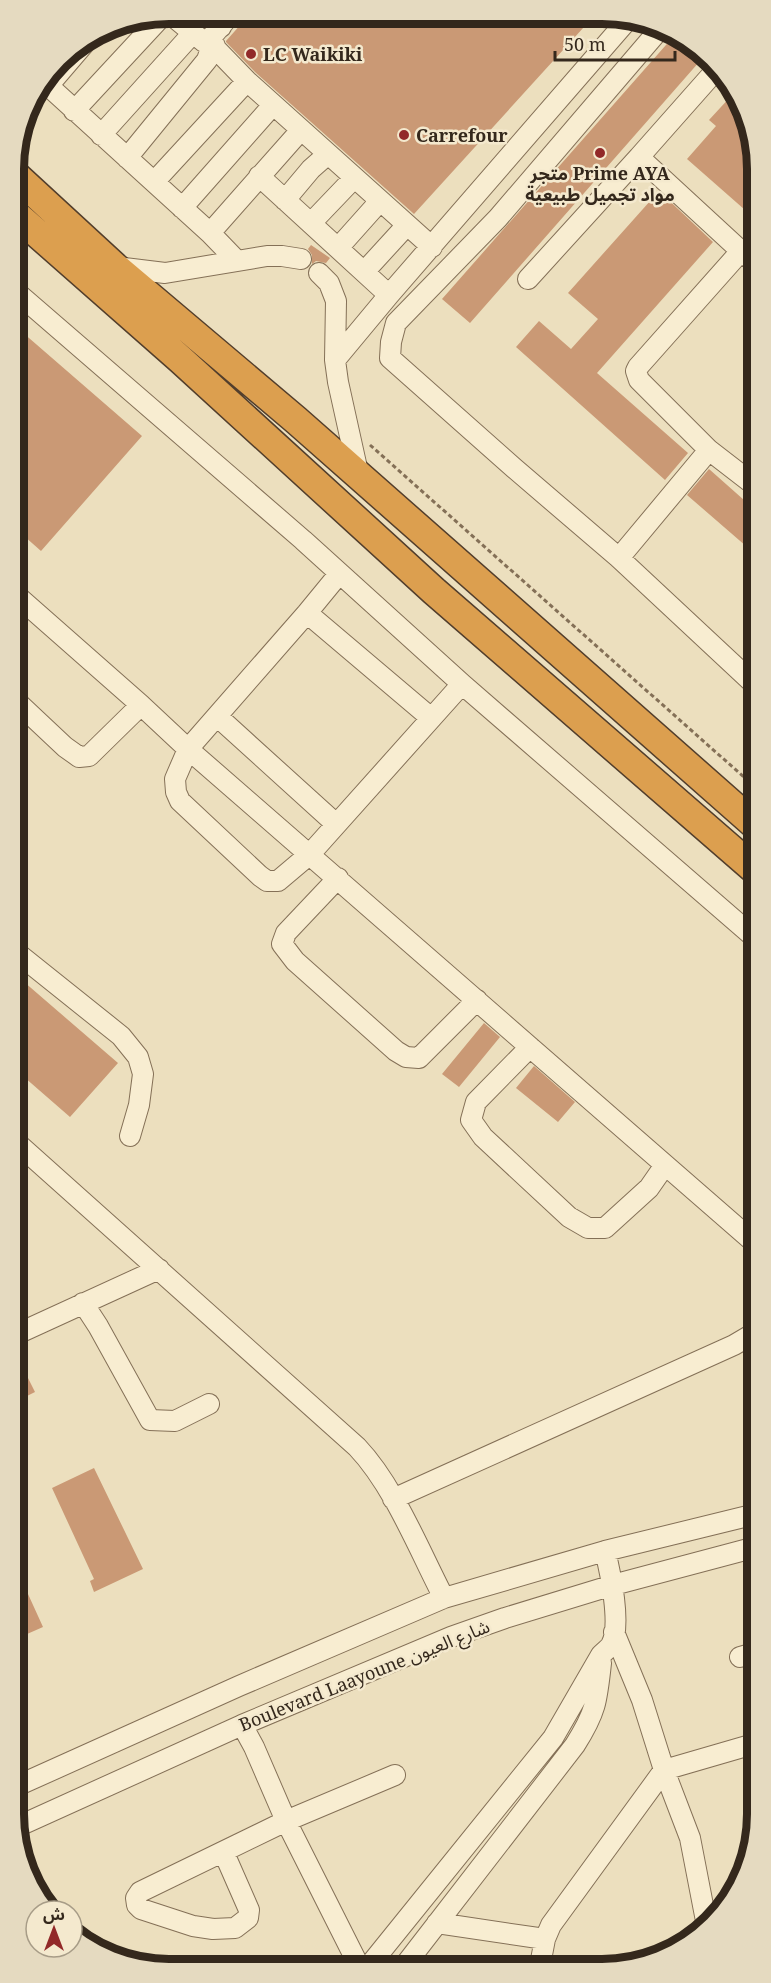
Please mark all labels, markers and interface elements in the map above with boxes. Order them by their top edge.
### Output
scale bar [555,24,675,62]
text: 50 m [564,32,606,56]
place label: LC Waikiki [263,42,363,66]
marker: LC Waikiki [244,47,258,61]
place label: Carrefour [416,123,508,147]
marker: Carrefour [397,128,411,142]
marker: متجر Prime AYA مواد تجميل طبيعية [593,146,607,160]
place label: متجر Prime AYA مواد تجميل طبيعية [525,161,675,206]
street label: Boulevard Laayoune شارع العيون [235,1614,494,1739]
north arrow [24,1899,84,1959]
text: ش [43,1903,65,1925]

